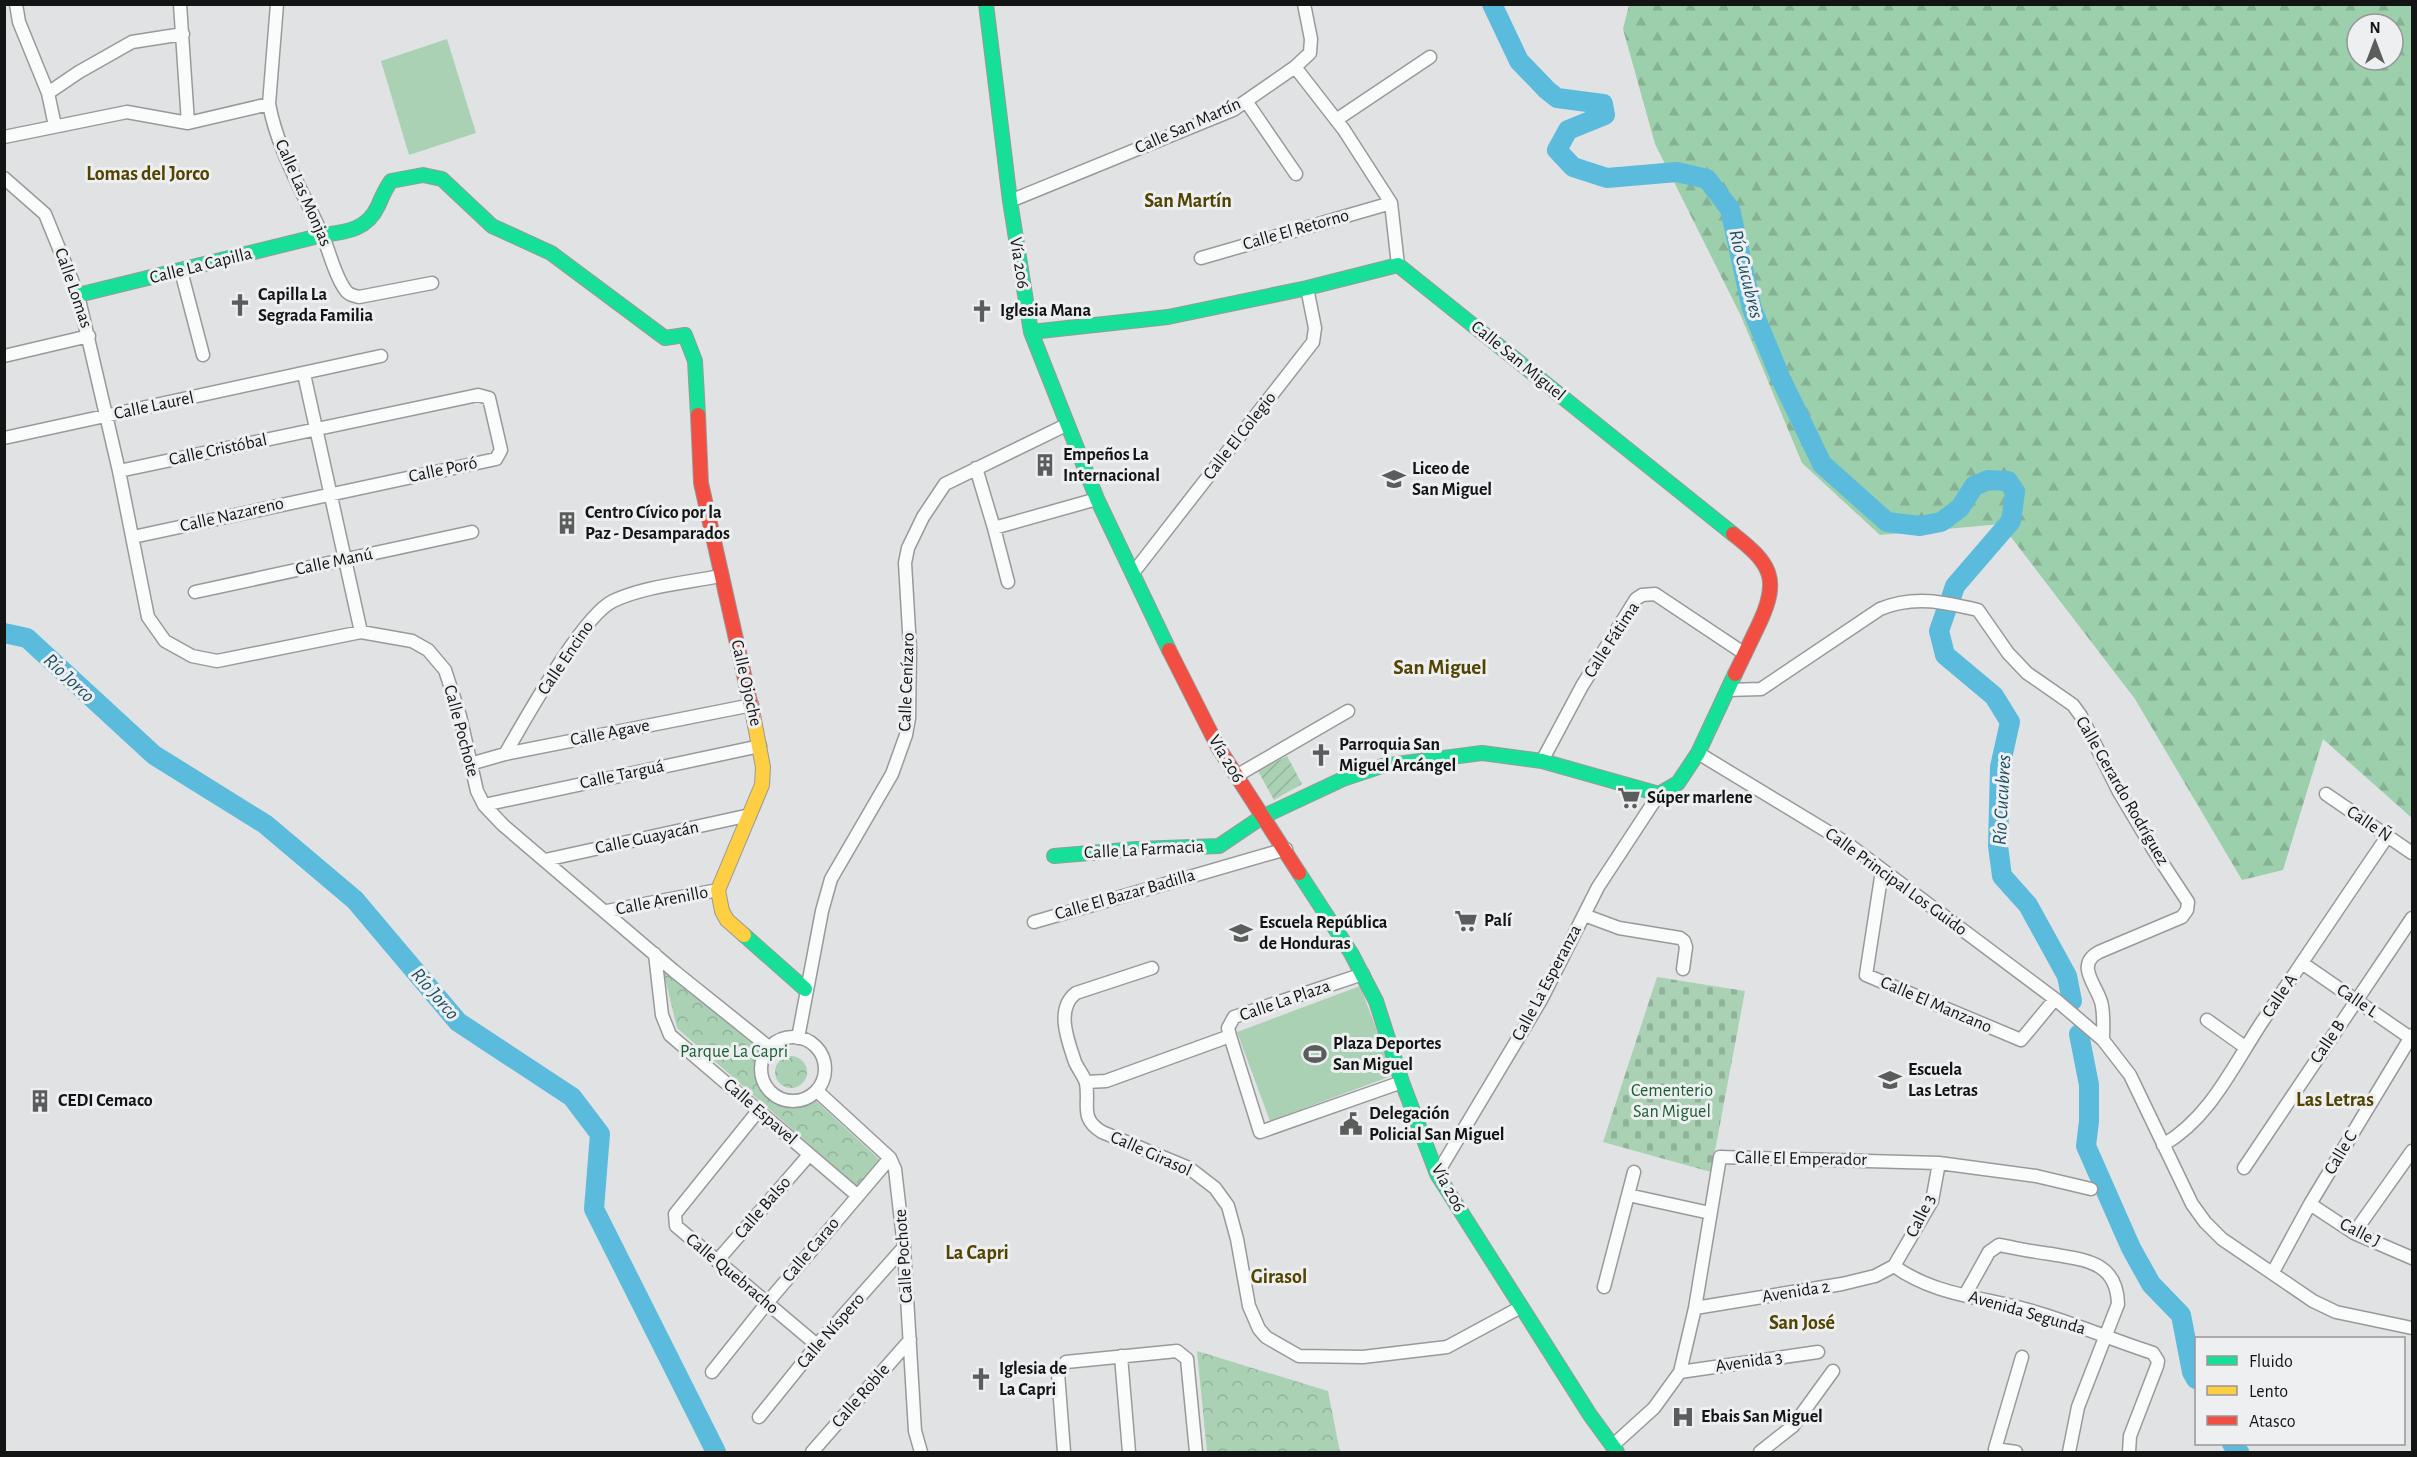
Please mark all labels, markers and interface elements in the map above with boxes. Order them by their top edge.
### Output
north arrow [2345,12,2405,72]
text: N [2369,20,2381,36]
street label: Calle San Martín [1132,95,1244,157]
street label: Calle Las Monjas [271,137,335,249]
district label: Lomas del Jorco [86,164,210,184]
district label: San Martín [1144,191,1232,211]
street label: Calle El Retorno [1241,206,1351,254]
water label: Río Cucubres [1725,228,1767,321]
street label: Vía 206 [1006,236,1032,290]
street label: Calle La Capilla [148,245,254,287]
street label: Calle Lomas [51,246,95,330]
place label: Capilla La Segrada Familia [258,286,374,325]
church icon: Capilla La Segrada Familia [227,292,253,318]
church icon: Iglesia Mana [969,298,995,324]
place label: Iglesia Mana [1000,302,1091,320]
street label: Calle San Miguel [1467,318,1569,404]
street label: Calle El Colegio [1200,388,1280,483]
street label: Calle Laurel [112,389,196,423]
street label: Calle Cristóbal [167,431,269,469]
place label: Empeños La Internacional [1063,446,1160,485]
building icon: Empeños La Internacional [1032,452,1058,478]
street label: Calle Poró [407,454,479,486]
place label: Liceo de San Miguel [1412,460,1492,499]
school or university icon: Liceo de San Miguel [1381,466,1407,492]
street label: Calle Nazareno [178,494,286,536]
place label: Centro Cívico por la Paz - Desamparados [585,504,730,543]
building icon: Centro Cívico por la Paz - Desamparados [554,510,580,536]
street label: Calle Manú [294,545,374,579]
street label: Calle Fátima [1581,599,1643,681]
street label: Calle Encino [535,618,597,698]
street label: Calle Cenízaro [896,632,918,732]
street label: Calle Ojoche [727,638,765,728]
water label: Río Jorco [40,650,98,706]
district label: San Miguel [1393,657,1487,678]
street label: Calle Pochote [440,683,482,779]
street label: Calle Gerardo Rodríguez [2072,713,2172,869]
street label: Calle Agave [569,716,651,750]
street label: Vía 206 [1205,732,1247,786]
place label: Parroquia San Miguel Arcángel [1339,736,1456,775]
church icon: Parroquia San Miguel Arcángel [1308,742,1334,768]
water label: Río Cucubres [1990,754,2014,846]
street label: Calle Targuá [578,757,666,793]
supermarket icon: Súper marlene [1616,785,1642,811]
place label: Súper marlene [1647,789,1753,807]
street label: Calle Ñ [2343,800,2396,845]
street label: Calle Guayacán [594,818,700,858]
street label: Calle Principal Los Guido [1822,825,1970,939]
street label: Calle La Farmacia [1084,838,1204,862]
street label: Calle El Bazar Badilla [1053,866,1197,924]
street label: Calle Arenillo [614,883,710,919]
supermarket icon: Palí [1453,908,1479,934]
place label: Palí [1484,912,1512,930]
place label: Escuela República de Honduras [1259,914,1388,953]
school or university icon: Escuela República de Honduras [1228,920,1254,946]
street label: Calle La Esperanza [1509,922,1585,1044]
water label: Río Jorco [407,964,463,1024]
street label: Calle A [2259,970,2301,1021]
street label: Calle El Manzano [1878,973,1994,1037]
street label: Calle La Plaza [1237,977,1333,1025]
street label: Calle L [2333,981,2381,1021]
street label: Calle B [2307,1017,2349,1067]
place label: Plaza Deportes San Miguel [1333,1035,1441,1074]
sports icon: Plaza Deportes San Miguel [1302,1041,1328,1067]
park label: Parque La Capri [680,1043,788,1061]
place label: Escuela Las Letras [1908,1061,1978,1100]
school or university icon: Escuela Las Letras [1877,1067,1903,1093]
street label: Calle Espavel [720,1076,800,1148]
park label: Cementerio San Miguel [1631,1082,1713,1121]
building icon: CEDI Cemaco [27,1088,53,1114]
district label: Las Letras [2296,1090,2374,1110]
place label: CEDI Cemaco [58,1092,153,1110]
place label: Delegación Policial San Miguel [1369,1105,1505,1144]
public building icon: Delegación Policial San Miguel [1338,1111,1364,1137]
street label: Calle Girasol [1108,1128,1194,1180]
street label: Calle C [2321,1128,2361,1178]
street label: Calle El Emperador [1735,1149,1867,1169]
street label: Vía 206 [1428,1161,1468,1215]
street label: Calle Balso [731,1173,795,1242]
street label: Calle 3 [1903,1192,1939,1240]
street label: Calle Pochote [892,1208,916,1304]
street label: Calle Carao [779,1214,843,1286]
street label: Calle J [2337,1215,2383,1251]
street label: Calle Quebracho [682,1230,782,1318]
district label: La Capri [945,1243,1009,1263]
district label: Girasol [1251,1267,1307,1287]
street label: Avenida 2 [1761,1278,1831,1306]
street label: Avenida Segunda [1966,1288,2088,1338]
street label: Calle Níspero [794,1290,868,1372]
district label: San José [1769,1313,1835,1333]
legend [2195,1337,2405,1445]
street label: Avenida 3 [1714,1348,1784,1376]
text: Fluido [2249,1353,2293,1371]
place label: Iglesia de La Capri [999,1360,1067,1399]
street label: Calle Roble [829,1361,893,1431]
church icon: Iglesia de La Capri [968,1366,994,1392]
text: Lento [2249,1383,2288,1401]
hospital icon: Ebais San Miguel [1670,1404,1696,1430]
place label: Ebais San Miguel [1701,1408,1823,1426]
text: Atasco [2249,1413,2296,1431]

